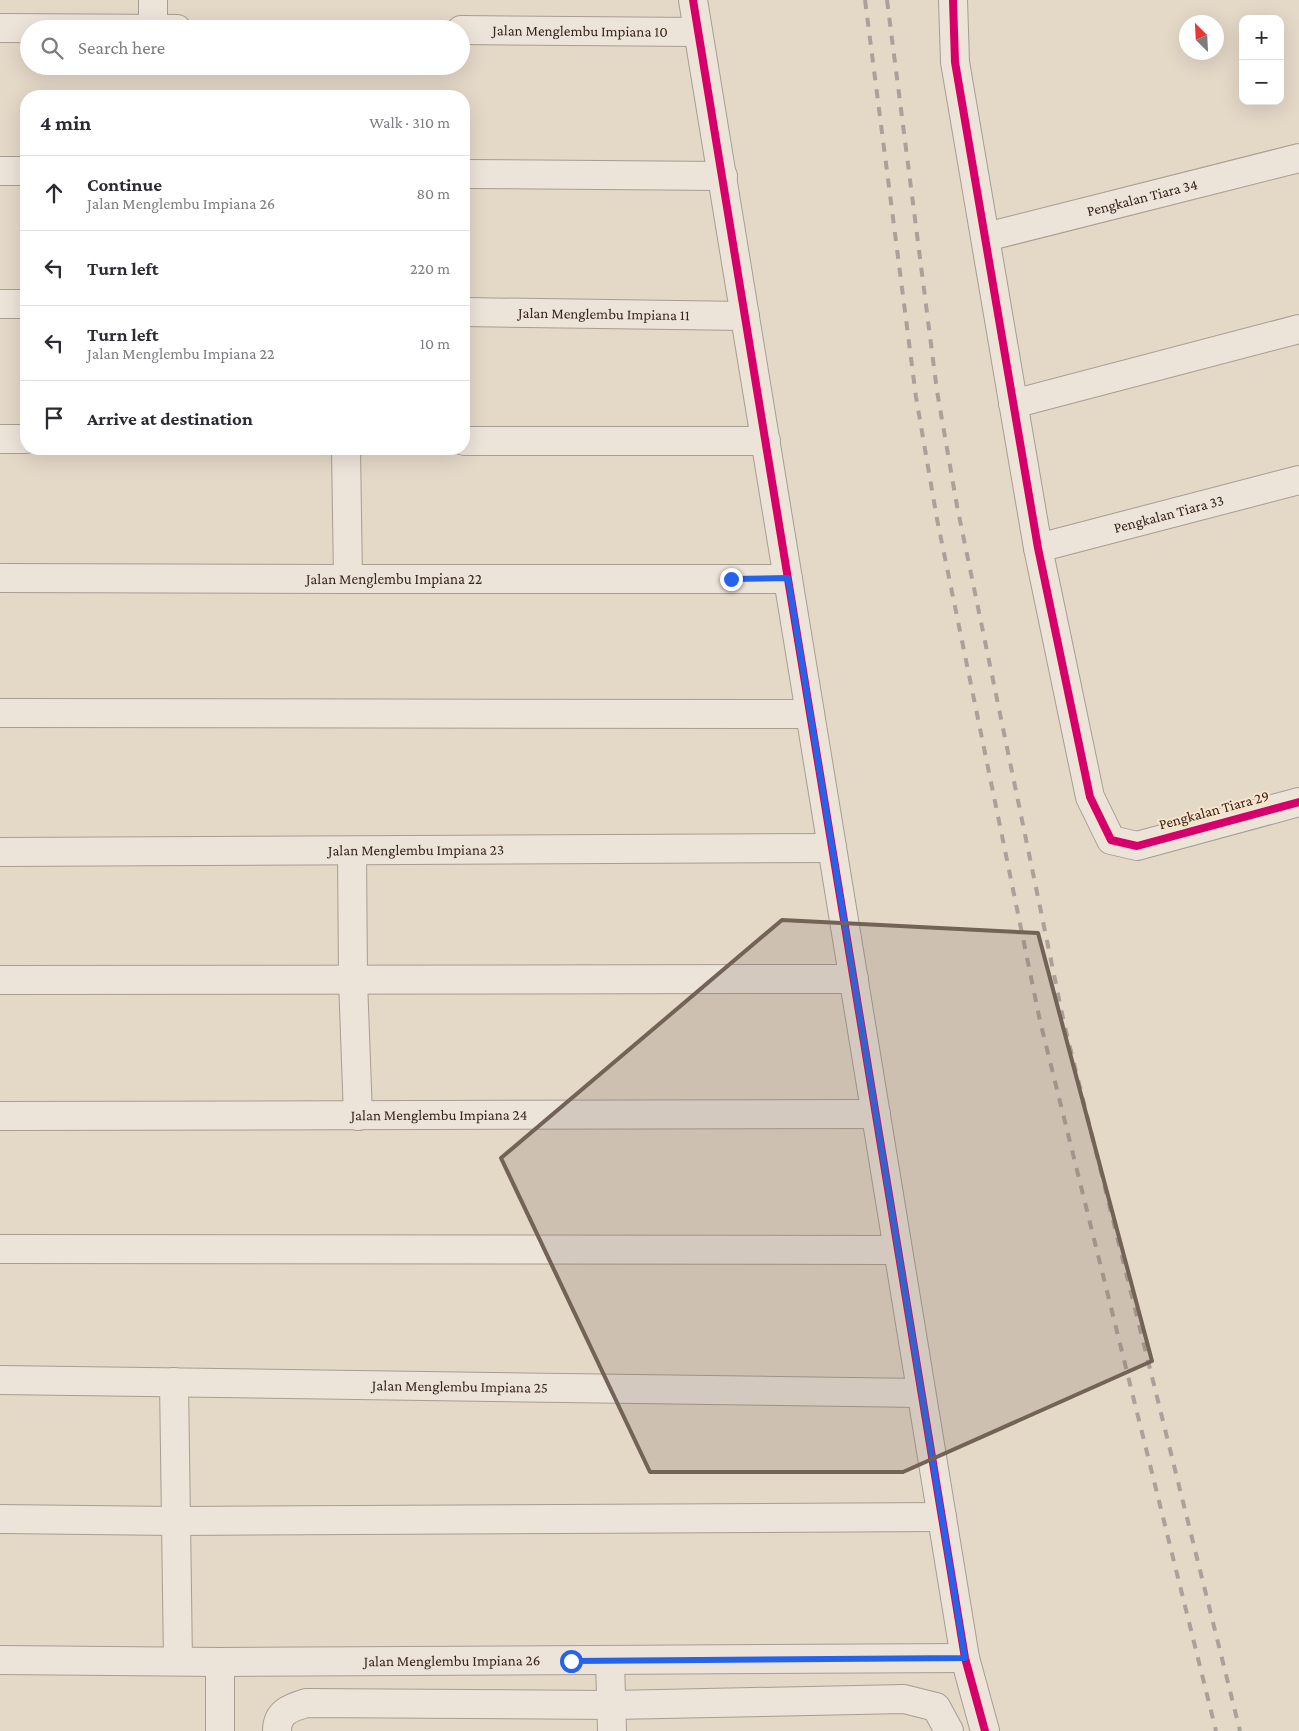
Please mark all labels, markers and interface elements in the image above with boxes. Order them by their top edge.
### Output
north arrow [1179,15,1224,60]
map controls [1239,15,1284,105]
button: + [1239,15,1284,60]
search box [20,20,470,75]
street label: Jalan Menglembu Impiana 10 [490,22,668,40]
icon: search [38,34,66,62]
text: Search here [78,37,165,58]
button: − [1239,60,1284,105]
text: 4 min [40,111,91,135]
text: Walk · 310 m [369,114,450,131]
text: Continue [87,174,162,195]
street label: Pengkalan Tiara 34 [1085,176,1199,219]
icon: ahead [40,179,68,207]
text: 80 m [416,185,450,202]
text: Jalan Menglembu Impiana 26 [87,195,275,212]
icon: left [40,254,68,282]
text: Turn left [87,258,159,279]
text: 220 m [410,260,450,277]
street label: Jalan Menglembu Impiana 11 [516,305,690,324]
text: Turn left [87,324,159,345]
icon: left [40,329,68,357]
text: 10 m [420,335,450,352]
text: Jalan Menglembu Impiana 22 [87,345,275,362]
icon: arrive [40,404,68,432]
text: Arrive at destination [87,408,253,429]
street label: Pengkalan Tiara 33 [1112,492,1225,536]
route end [720,568,743,591]
street label: Jalan Menglembu Impiana 22 [304,571,482,588]
street label: Pengkalan Tiara 29 [1157,788,1271,833]
street label: Jalan Menglembu Impiana 23 [326,842,504,859]
street label: Jalan Menglembu Impiana 24 [349,1107,527,1124]
street label: Jalan Menglembu Impiana 25 [370,1377,548,1396]
route start [560,1650,583,1673]
street label: Jalan Menglembu Impiana 26 [362,1652,540,1670]

